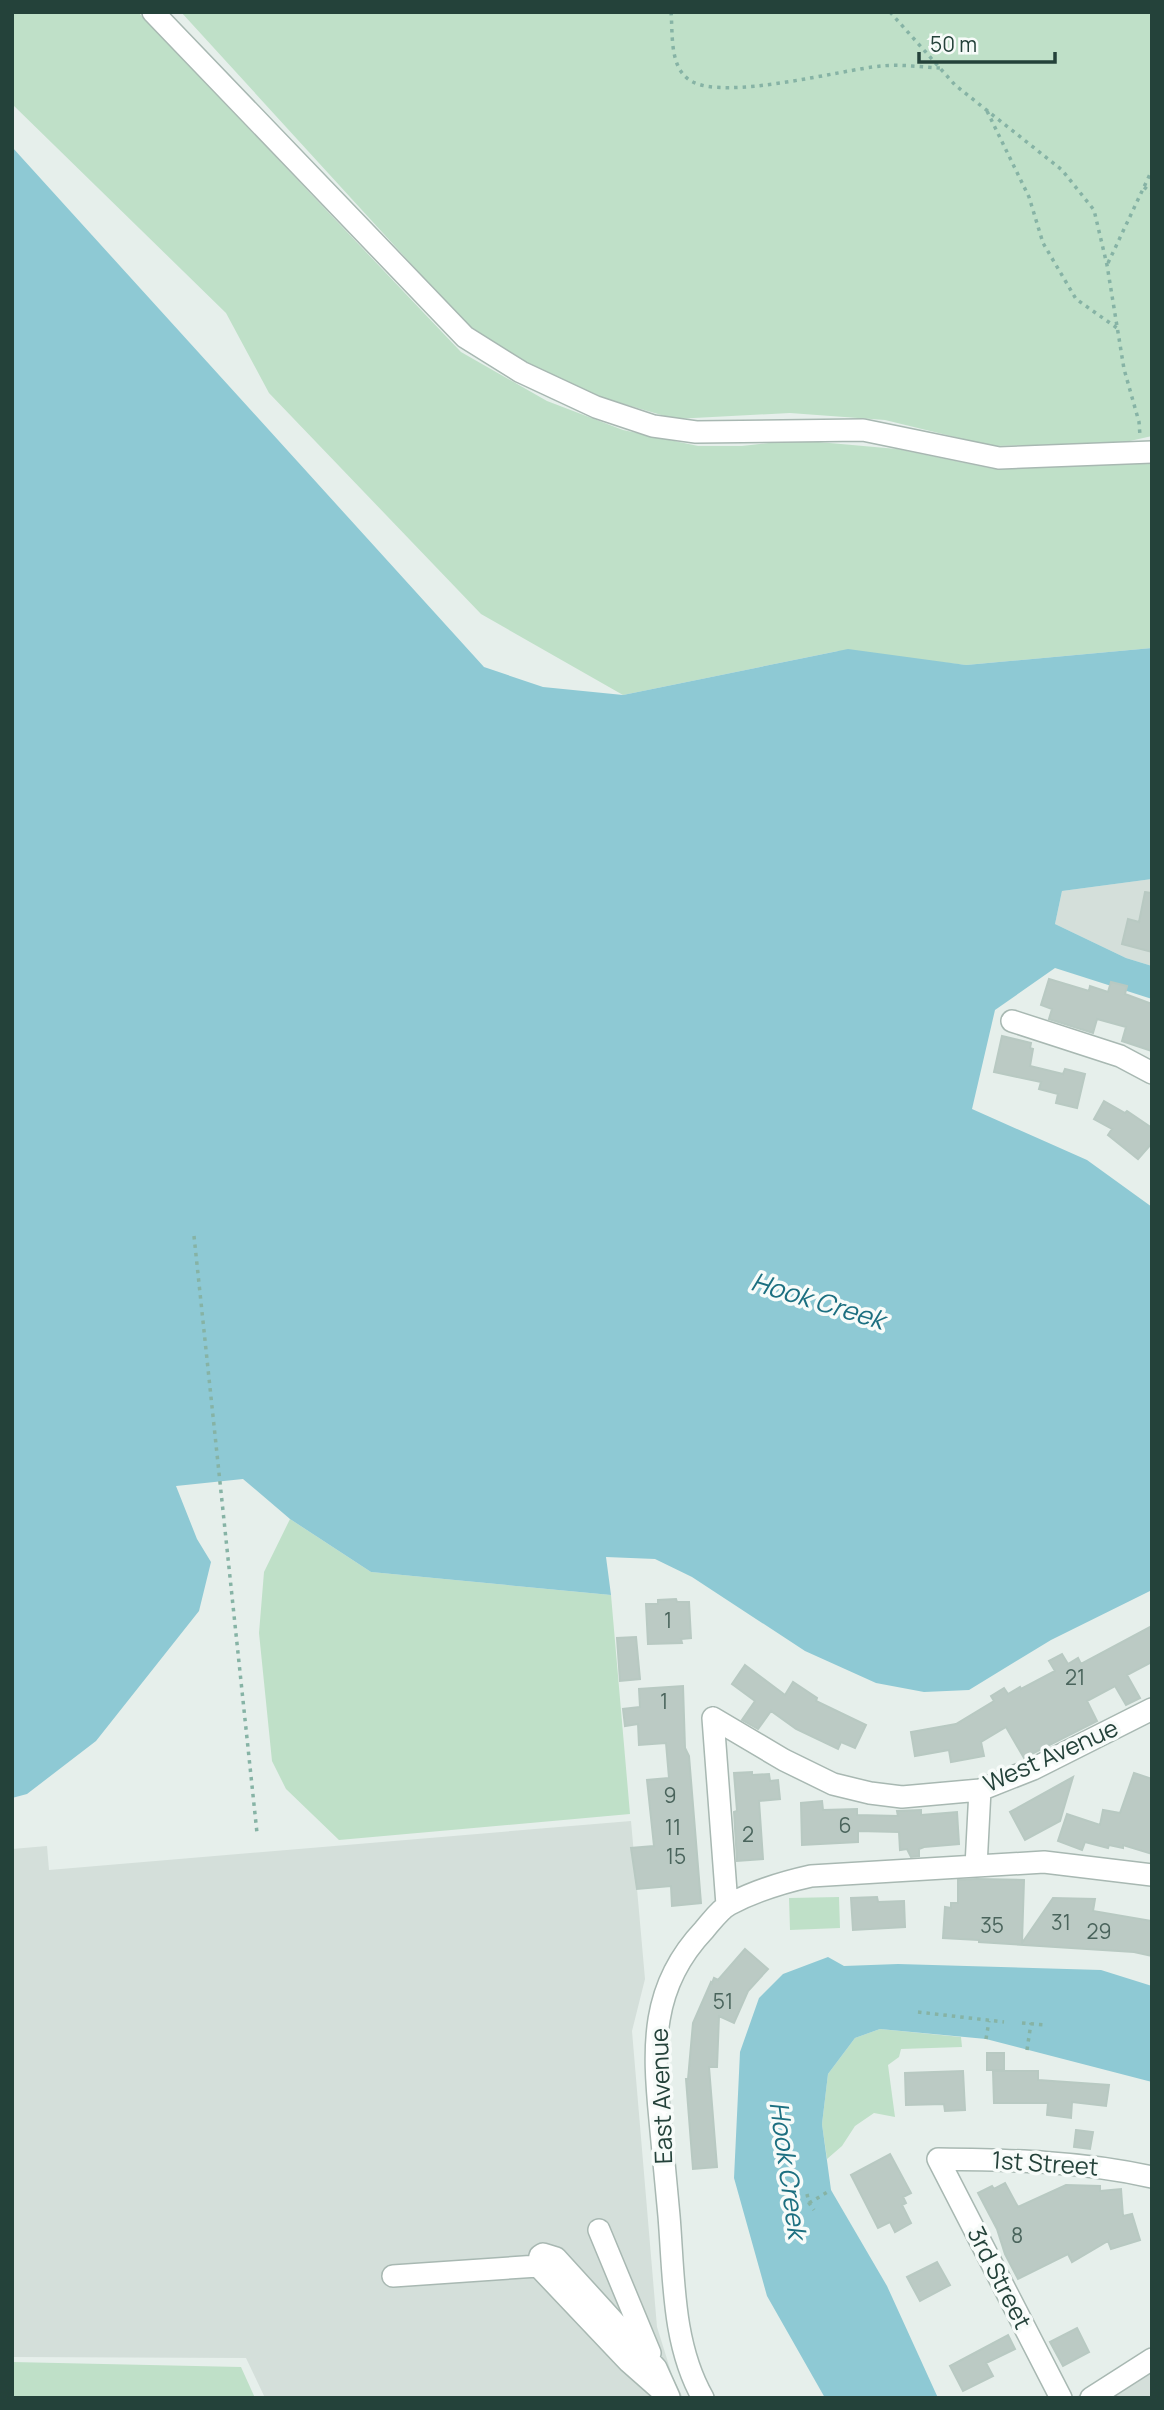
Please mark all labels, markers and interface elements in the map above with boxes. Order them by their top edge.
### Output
scale bar [919,21,1056,65]
text: 50 m [930,30,977,58]
water label: Hook Creek [747,1263,893,1339]
house number: 1 [664,1606,672,1634]
house number: 21 [1065,1663,1085,1691]
house number: 1 [660,1687,668,1715]
street label: West Avenue [978,1710,1123,1799]
house number: 9 [663,1781,677,1809]
house number: 6 [838,1811,852,1839]
house number: 11 [665,1813,681,1841]
house number: 2 [742,1820,754,1848]
house number: 15 [666,1842,686,1870]
house number: 31 [1051,1908,1071,1936]
house number: 35 [980,1911,1004,1939]
house number: 29 [1086,1917,1112,1945]
house number: 51 [713,1987,733,2015]
street label: East Avenue [642,2027,679,2165]
water label: Hook Creek [762,2099,817,2245]
street label: 1st Street [991,2142,1100,2183]
street label: 3rd Street [960,2220,1040,2334]
house number: 8 [1011,2221,1023,2249]

